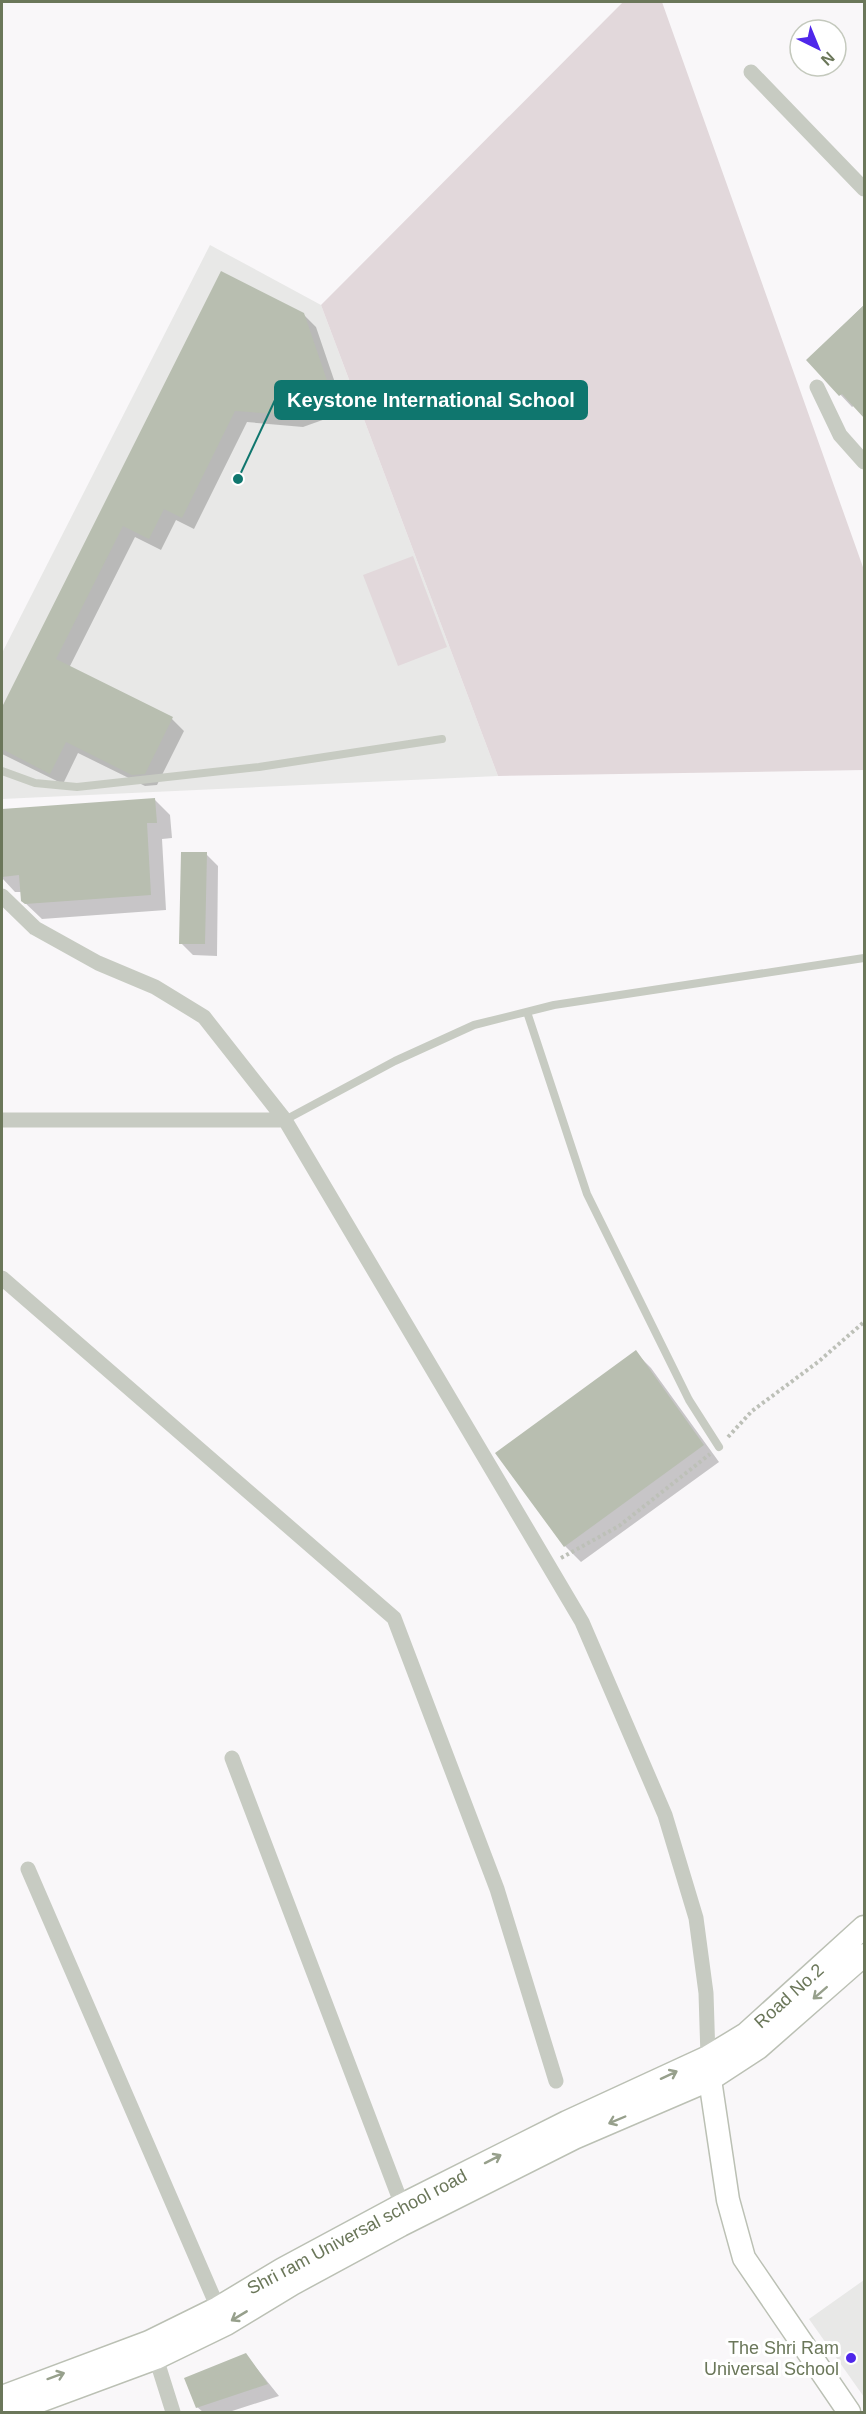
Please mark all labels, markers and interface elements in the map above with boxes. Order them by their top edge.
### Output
north arrow [788,18,848,78]
text: N [818,48,838,69]
callout: Keystone International School [275,381,587,419]
text: Keystone International School [287,389,575,411]
street label: Road No.2 [750,1960,828,2032]
one-way arrow [813,1986,828,2000]
one-way arrow [660,2069,678,2080]
one-way arrow [608,2115,626,2126]
one-way arrow [484,2153,502,2164]
street label: Shri ram Universal school road [244,2165,470,2299]
one-way arrow [231,2310,248,2322]
place label: The Shri Ram Universal School [704,2338,839,2379]
marker: The Shri Ram Universal School [844,2351,858,2365]
one-way arrow [46,2370,65,2381]

